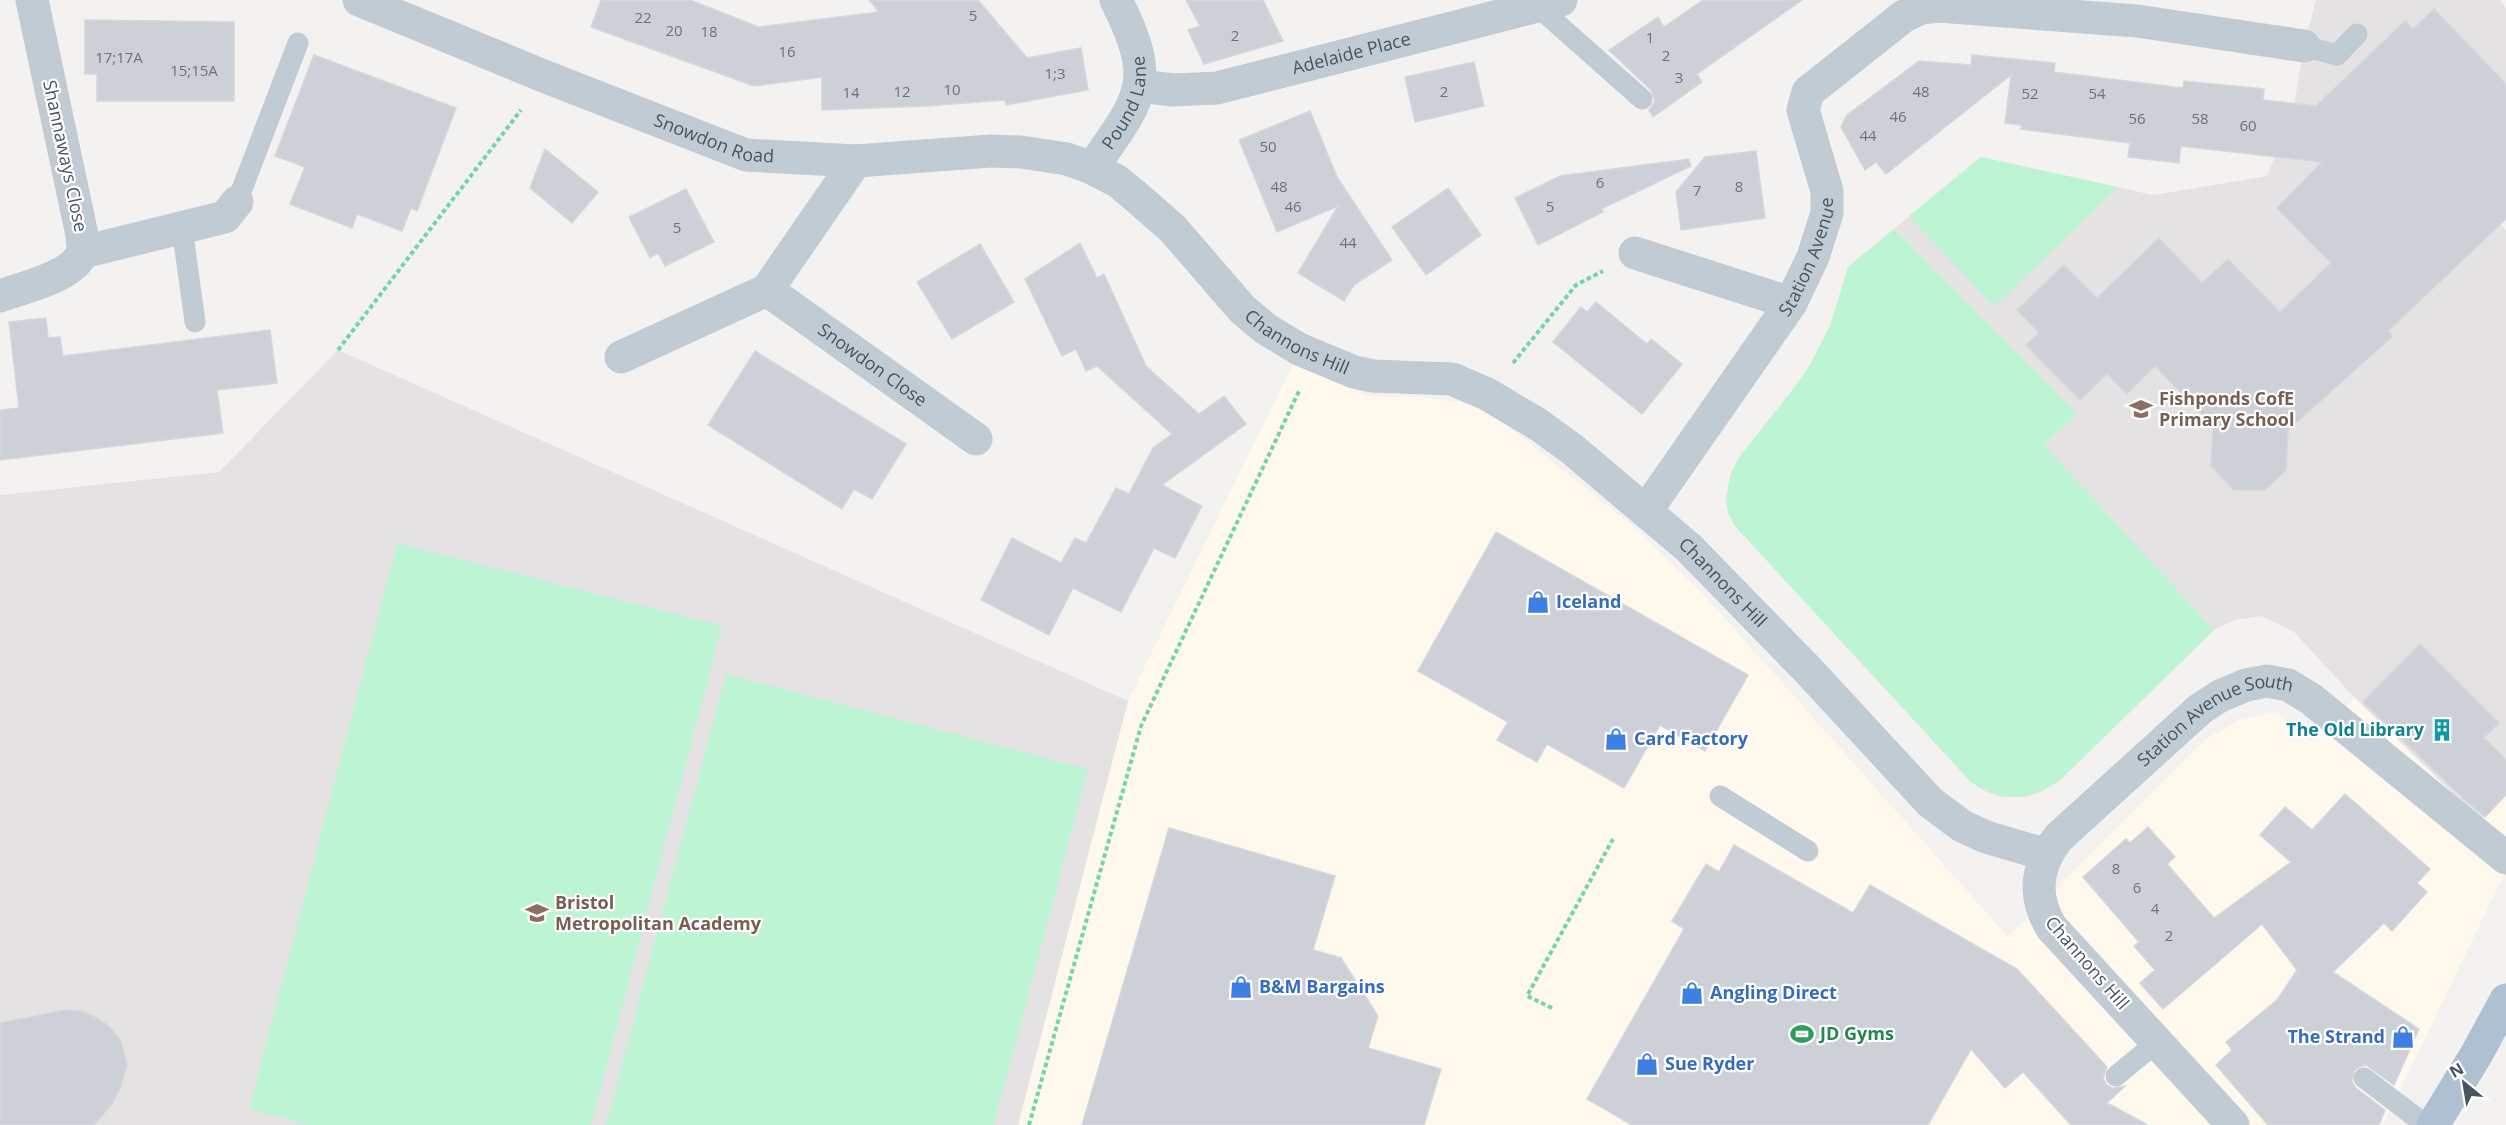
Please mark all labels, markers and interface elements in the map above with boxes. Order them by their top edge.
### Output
house number: 5 [969,5,977,25]
house number: 22 [634,7,652,27]
house number: 20 [665,20,683,40]
house number: 18 [700,21,718,41]
house number: 2 [1231,25,1239,45]
street label: Adelaide Place [1289,26,1413,79]
house number: 1 [1646,27,1654,47]
house number: 16 [778,41,796,61]
house number: 2 [1662,45,1670,65]
house number: 17;17A [95,47,143,67]
street label: Pound Lane [1096,55,1151,154]
house number: 15;15A [170,60,218,80]
house number: 1;3 [1044,63,1066,83]
house number: 3 [1675,67,1683,87]
street label: Shannaways Close [38,78,94,234]
house number: 10 [943,79,961,99]
house number: 12 [893,81,911,101]
house number: 2 [1440,81,1448,101]
house number: 48 [1912,81,1930,101]
house number: 14 [842,82,860,102]
house number: 52 [2021,83,2039,103]
house number: 54 [2088,83,2106,103]
house number: 46 [1889,106,1907,126]
street label: Snowdon Road [651,107,775,168]
house number: 56 [2128,108,2146,128]
house number: 58 [2191,108,2209,128]
house number: 60 [2239,115,2257,135]
house number: 44 [1859,125,1877,145]
house number: 50 [1259,136,1277,156]
house number: 6 [1596,172,1604,192]
house number: 48 [1270,176,1288,196]
house number: 8 [1735,176,1743,196]
house number: 7 [1693,180,1701,200]
house number: 46 [1284,196,1302,216]
house number: 5 [1546,196,1554,216]
street label: Station Avenue [1772,197,1839,321]
house number: 5 [673,217,681,237]
house number: 44 [1339,232,1357,252]
street label: Channons Hill [1240,303,1353,380]
street label: Snowdon Close [814,317,932,411]
place label: Fishponds CofE Primary School [2159,386,2294,431]
school or university icon: Fishponds CofE Primary School [2128,396,2154,422]
street label: Channons Hill [1674,532,1773,632]
shop icon: Iceland [1525,589,1551,615]
place label: Iceland [1556,589,1621,613]
street label: Station Avenue South [2132,668,2295,771]
place label: The Old Library [2286,717,2425,741]
building icon: The Old Library [2429,717,2455,743]
shop icon: Card Factory [1603,726,1629,752]
place label: Card Factory [1634,726,1749,750]
house number: 8 [2112,858,2120,878]
house number: 6 [2133,877,2141,897]
place label: Bristol Metropolitan Academy [555,890,762,935]
house number: 4 [2151,898,2160,918]
school or university icon: Bristol Metropolitan Academy [524,900,550,926]
street label: Channons Hill [2040,911,2135,1014]
house number: 2 [2165,925,2173,945]
shop icon: B&M Bargains [1228,974,1254,1000]
place label: B&M Bargains [1259,974,1385,998]
shop icon: Angling Direct [1679,980,1705,1006]
place label: Angling Direct [1710,980,1837,1004]
sports icon: JD Gyms [1789,1021,1815,1047]
place label: JD Gyms [1818,1021,1894,1045]
place label: The Strand [2287,1024,2385,1048]
shop icon: The Strand [2390,1024,2416,1050]
shop icon: Sue Ryder [1634,1051,1660,1077]
place label: Sue Ryder [1665,1051,1754,1075]
north arrow [2434,1053,2494,1113]
text: N [2445,1057,2468,1083]

